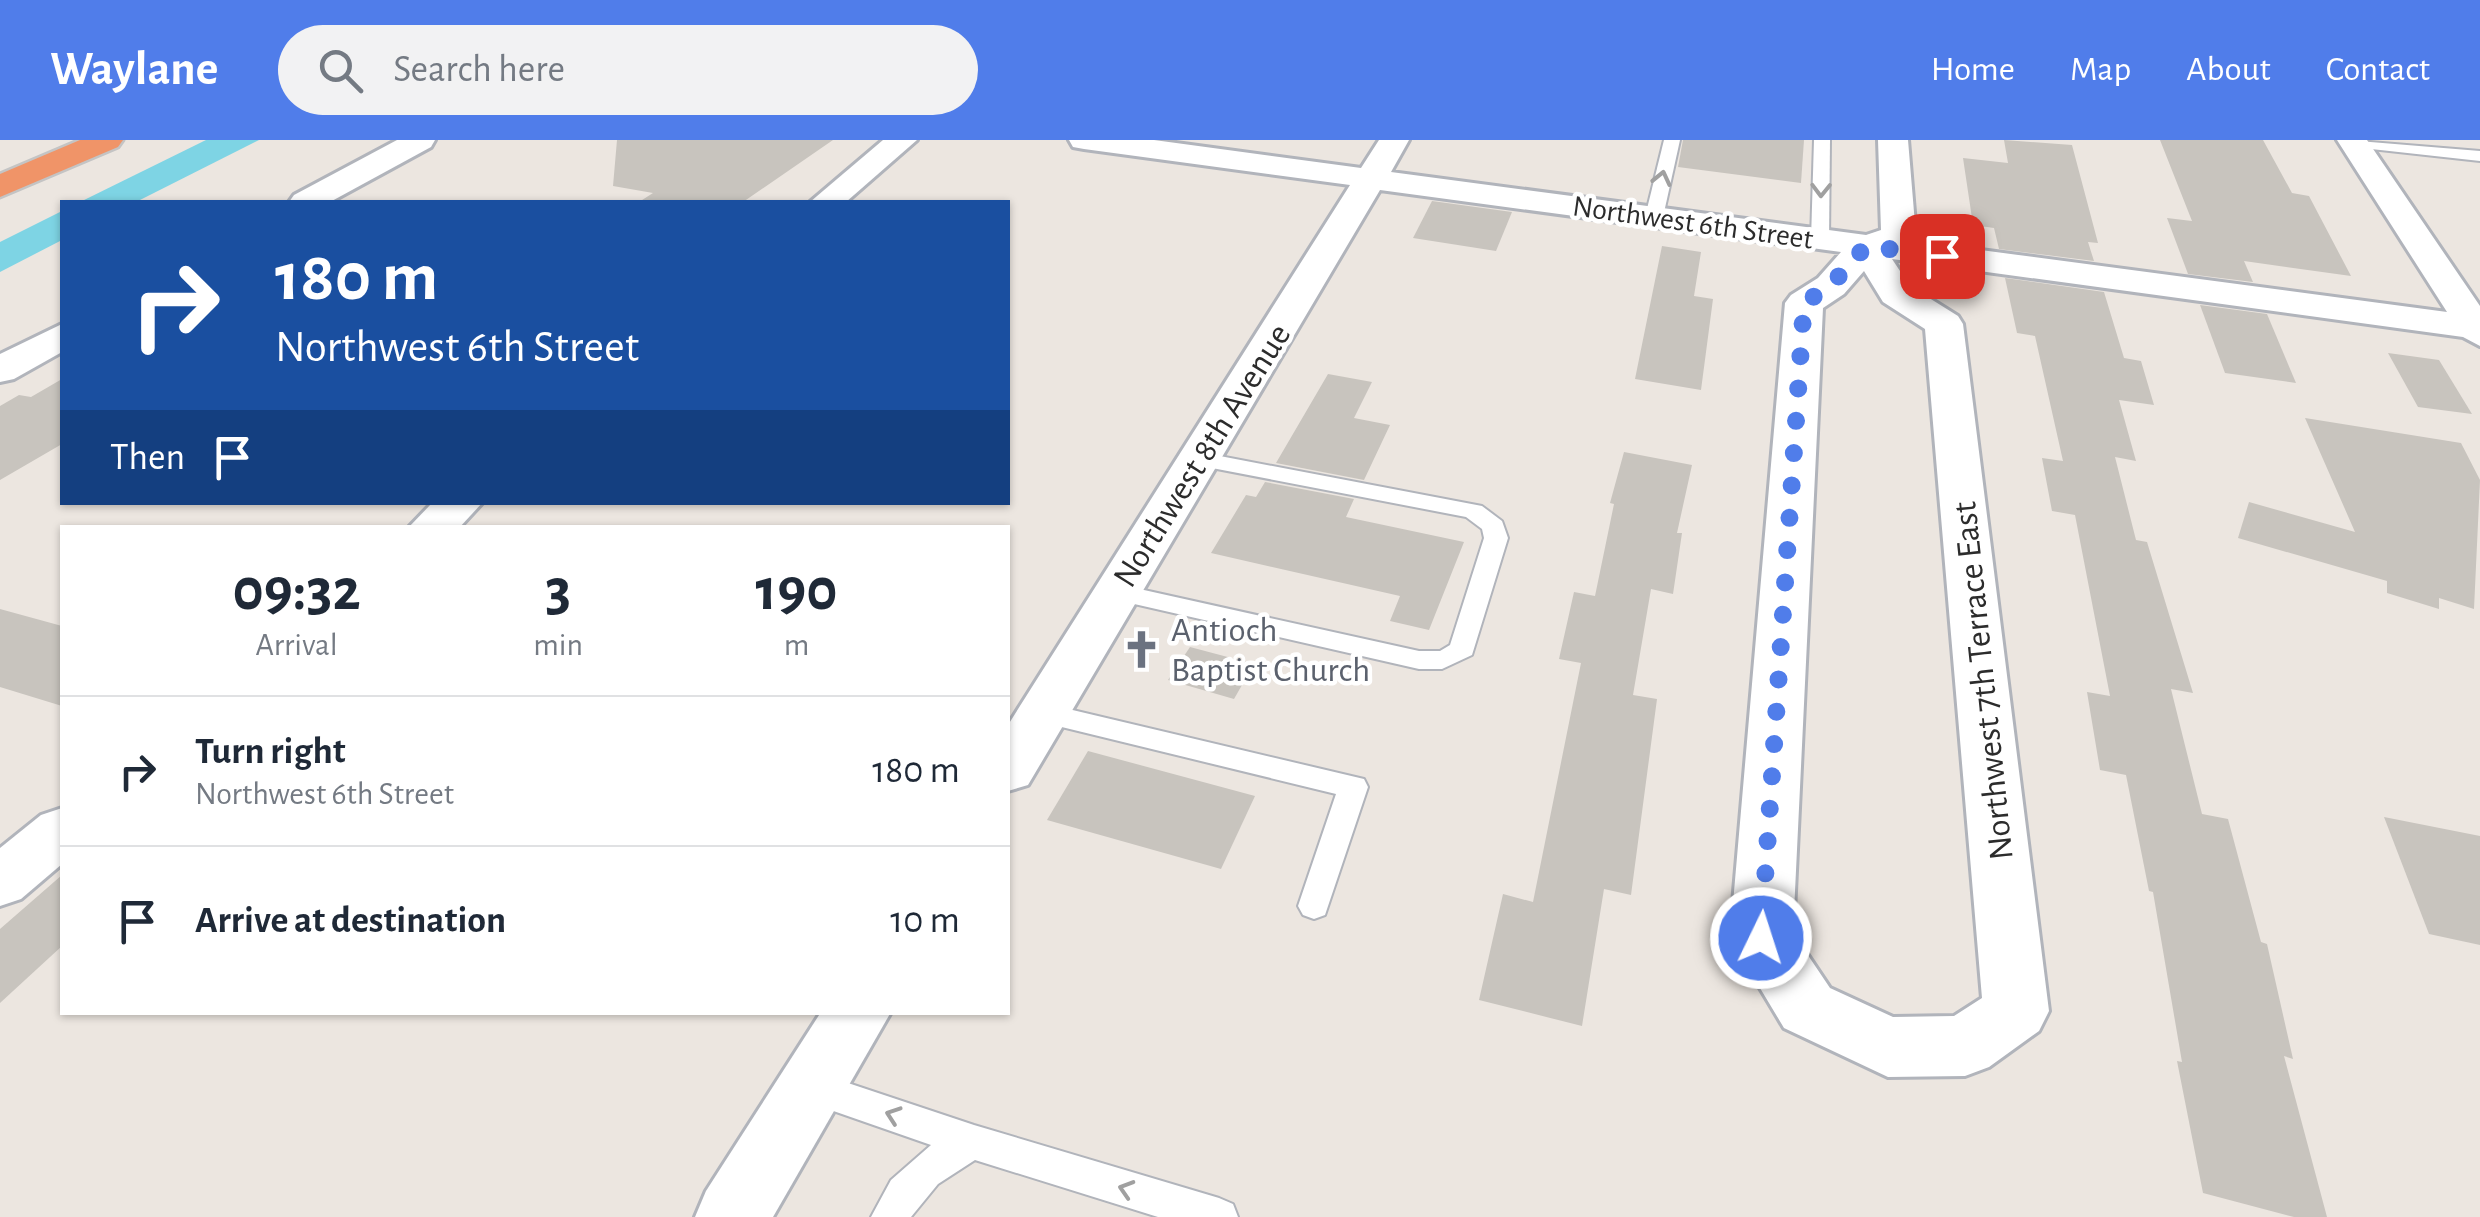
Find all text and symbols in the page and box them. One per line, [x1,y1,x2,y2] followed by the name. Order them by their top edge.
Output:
[278,25,978,115] search box
[313,43,368,98] icon: search
[50,46,218,94] text: Waylane
[393,51,565,89] text: Search here
[1931,52,2015,87] text: Home
[2070,52,2131,87] text: Map
[2186,52,2271,87] text: About
[2326,52,2430,87] text: Contact
[1650,170,1671,187] one-way arrow
[1810,182,1832,198] one-way arrow
[1571,191,1816,255] street label: Northwest 6th Street
[1900,214,1985,299] pin
[1915,229,1970,284] icon: arrive
[110,240,240,370] icon: right
[275,243,438,313] text: 180 m
[1107,318,1297,594] street label: Northwest 8th Avenue
[275,325,639,370] text: Northwest 6th Street
[205,430,260,485] icon: arrive
[110,439,185,477] text: Then
[1947,500,2020,862] street label: Northwest 7th Terrace East
[233,561,361,621] text: 09:32
[545,561,571,621] text: 3
[756,561,837,621] text: 190
[1171,613,1370,688] place label: Antioch Baptist Church
[1120,628,1162,670] church icon: Antioch Baptist Church
[255,629,338,661] text: Arrival
[533,629,583,661] text: min
[784,629,809,661] text: m
[195,733,345,771] text: Turn right
[110,744,165,799] icon: right
[872,752,960,790] text: 180 m
[195,778,454,810] text: Northwest 6th Street
[1709,886,1813,990] position arrow
[110,894,165,949] icon: arrive
[195,902,506,940] text: Arrive at destination
[890,902,960,940] text: 10 m
[885,1106,902,1126] one-way arrow
[1118,1180,1135,1200] one-way arrow

